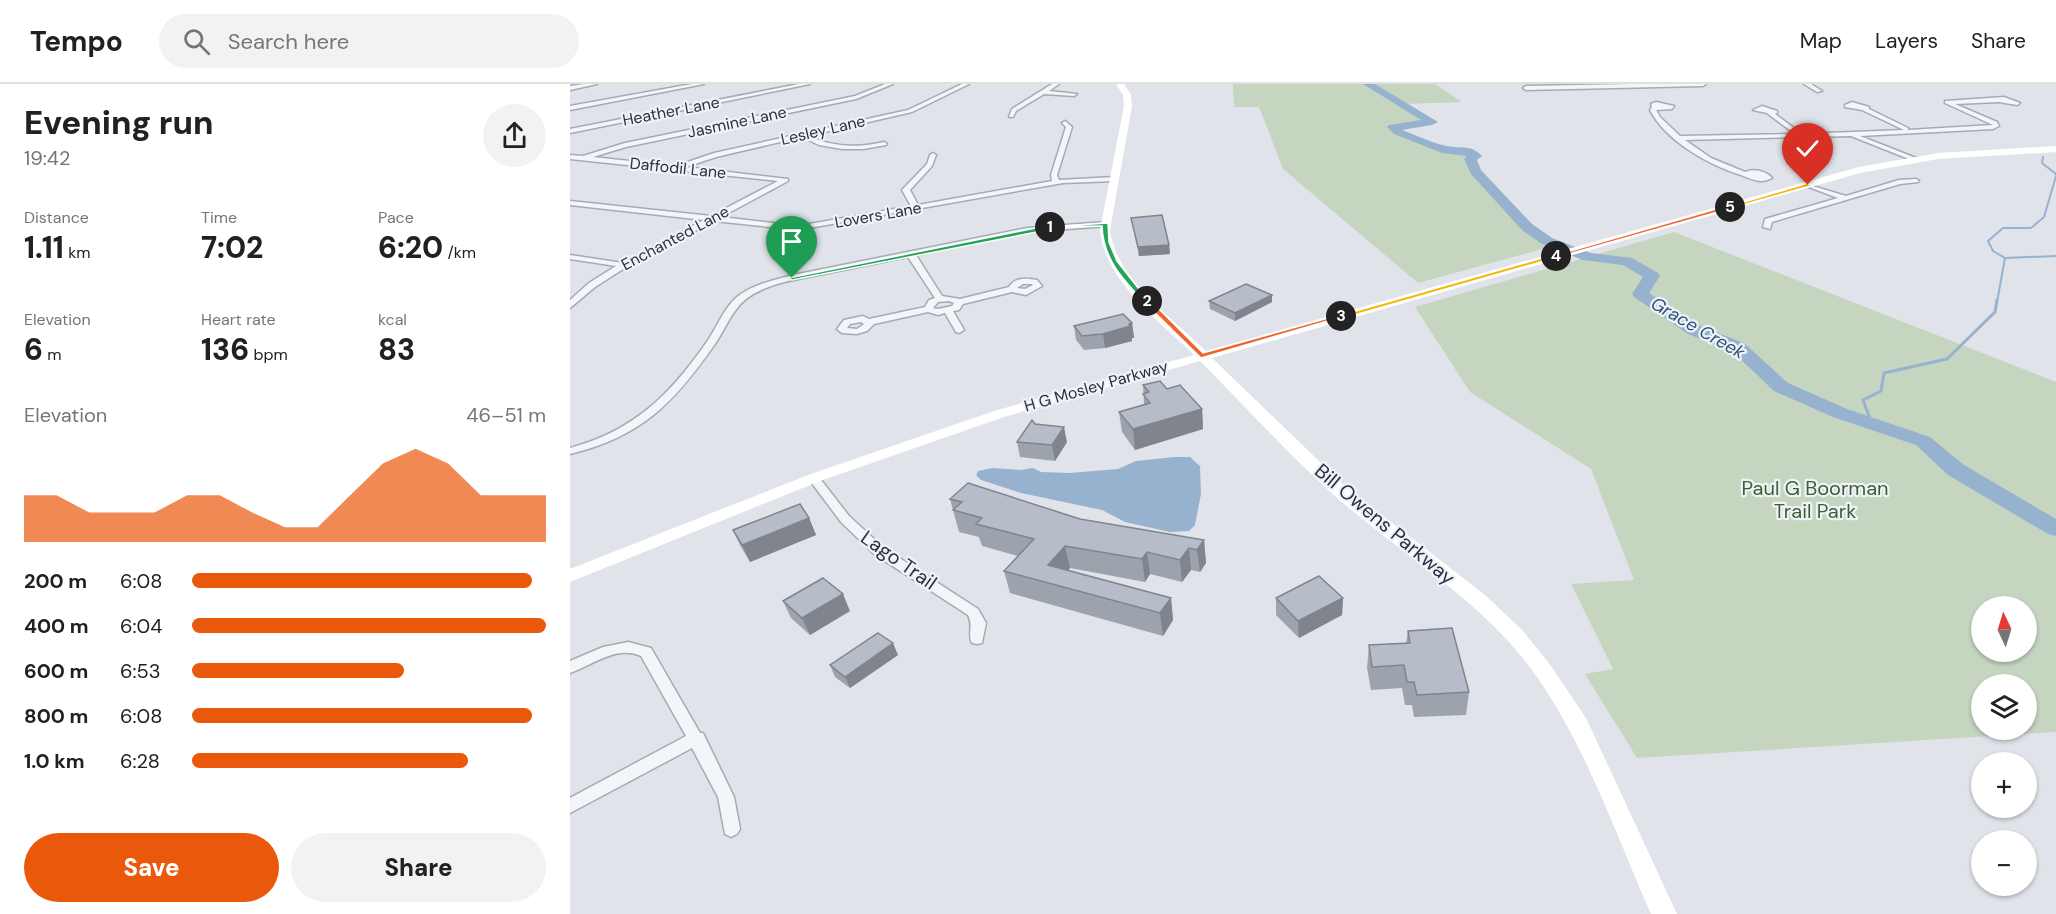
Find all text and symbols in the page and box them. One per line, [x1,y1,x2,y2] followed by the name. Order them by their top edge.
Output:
[159,14,579,68] search box
[30,23,123,60] text: Tempo
[180,25,213,58] icon: search
[228,27,349,56] text: Search here
[1800,27,1842,55] text: Map
[1875,27,1938,55] text: Layers
[1971,27,2026,55] text: Share
[621,91,721,131] street label: Heather Lane
[24,101,213,144] text: Evening run
[686,101,788,143] street label: Jasmine Lane
[483,104,546,167] button: share
[779,110,867,150] street label: Lesley Lane
[1782,123,1833,185] pin
[1791,132,1824,165] icon: check
[24,145,71,171] text: 19:42
[629,152,727,184] street label: Daffodil Lane
[1715,192,1745,222] pin: 5
[1725,196,1735,217] text: 5
[833,197,923,233] street label: Lovers Lane
[617,201,733,275] street label: Enchanted Lane
[24,207,89,228] text: Distance
[201,207,237,228] text: Time
[378,207,414,228] text: Pace
[1035,212,1065,242] pin: 1
[766,216,817,278] pin
[1047,216,1053,237] text: 1
[775,225,808,258] icon: arrive
[24,228,64,267] text: 1.11
[201,228,263,267] text: 7:02
[378,228,443,267] text: 6:20
[1541,241,1571,271] pin: 4
[64,242,91,263] text: km
[443,242,476,263] text: /km
[1551,245,1561,266] text: 4
[1132,286,1162,316] pin: 2
[1142,290,1152,311] text: 2
[1646,291,1750,365] water label: Grace Creek
[1326,301,1356,331] pin: 3
[1336,305,1346,326] text: 3
[24,309,91,330] text: Elevation
[201,309,276,330] text: Heart rate
[378,309,407,330] text: kcal
[24,330,43,369] text: 6
[201,330,249,369] text: 136
[378,330,415,369] text: 83
[43,344,62,365] text: m
[249,344,288,365] text: bpm
[1022,355,1171,417] street label: H G Mosley Parkway
[24,402,107,428] text: Elevation
[466,402,546,428] text: 46–51 m
[1309,458,1461,590] street label: Bill Owens Parkway
[1741,475,1889,524] park label: Paul G Boorman Trail Park
[856,524,942,596] street label: Lago Trail
[24,568,87,594] text: 200 m
[120,568,162,594] text: 6:08
[1971,596,2037,662] north arrow
[1971,596,2037,896] map controls
[24,613,89,639] text: 400 m
[120,613,162,639] text: 6:04
[24,658,88,684] text: 600 m
[120,658,161,684] text: 6:53
[1971,674,2037,740] button: layers
[24,703,88,729] text: 800 m
[120,703,162,729] text: 6:08
[24,748,85,774] text: 1.0 km
[120,748,160,774] text: 6:28
[1971,752,2037,818] button: +
[1971,830,2037,896] button: −
[24,833,279,902] button: Save
[291,833,546,902] button: Share

